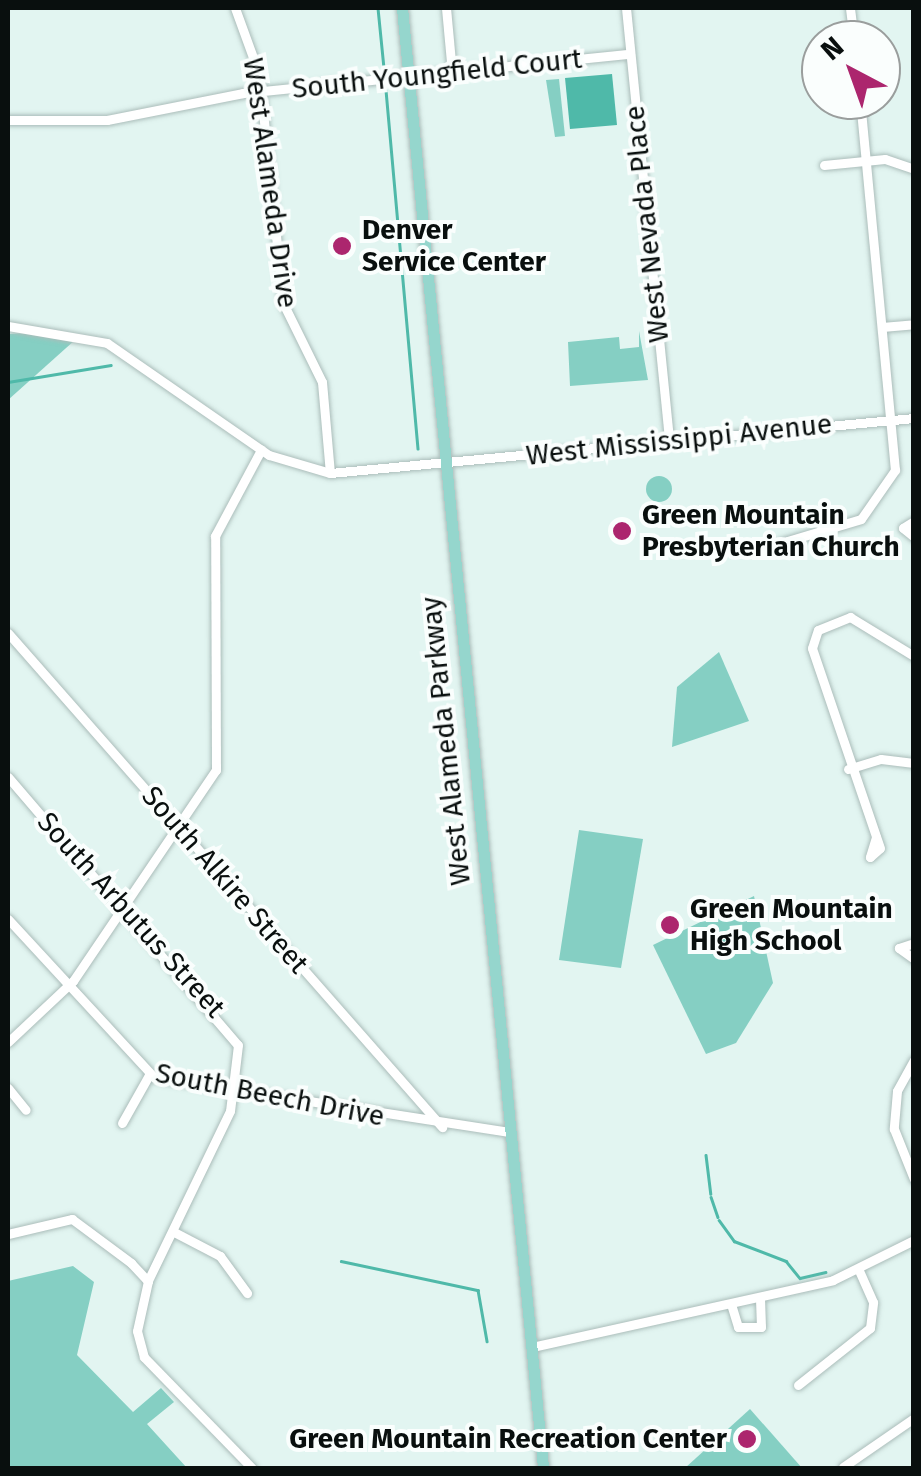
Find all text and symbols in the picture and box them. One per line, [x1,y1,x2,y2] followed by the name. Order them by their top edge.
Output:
[801,20,901,120] north arrow
[814,30,850,67] text: N
[290,42,584,106] street label: South Youngfield Court
[236,56,304,310] street label: West Alameda Drive
[618,104,676,344] street label: West Nevada Place
[362,213,546,279] place label: Denver Service Center
[331,235,353,257] marker: Denver Service Center
[524,407,834,473] street label: West Mississippi Avenue
[642,498,900,564] place label: Green Mountain Presbyterian Church
[611,520,633,542] marker: Green Mountain Presbyterian Church
[414,595,478,887] street label: West Alameda Parkway
[135,780,315,980] street label: South Alkire Street
[30,805,232,1025] street label: South Arbutus Street
[690,892,893,958] place label: Green Mountain High School
[659,914,681,936] marker: Green Mountain High School
[153,1056,387,1134] street label: South Beech Drive
[289,1422,727,1456] place label: Green Mountain Recreation Center
[736,1428,758,1450] marker: Green Mountain Recreation Center

